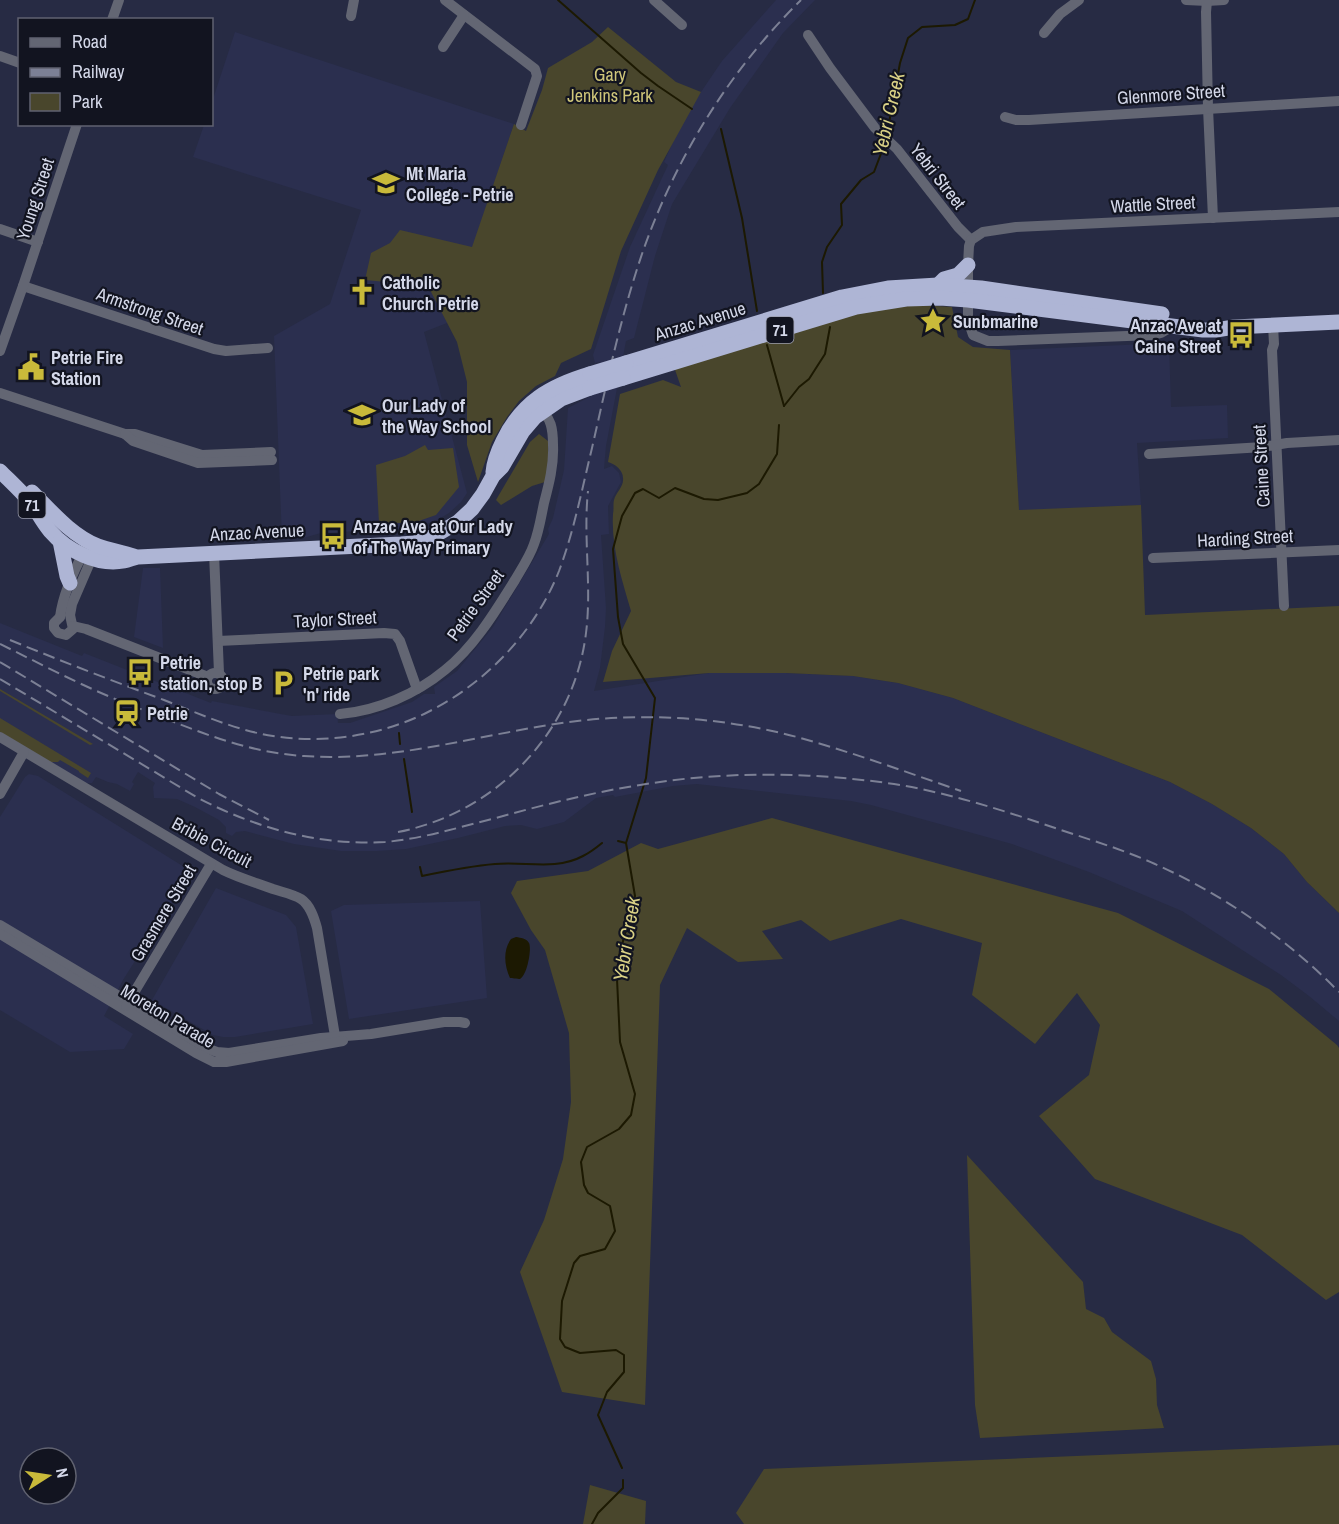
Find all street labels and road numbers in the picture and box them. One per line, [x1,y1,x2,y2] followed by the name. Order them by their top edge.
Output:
[1116,78,1226,110] street label: Glenmore Street
[904,138,972,214] street label: Yebri Street
[10,155,60,243] street label: Young Street
[1110,189,1196,219] street label: Wattle Street
[92,281,207,341] street label: Armstrong Street
[650,295,749,347] street label: Anzac Avenue
[766,317,794,343] road number: 71
[1246,424,1276,508] street label: Caine Street
[18,492,46,518] road number: 71
[208,517,305,547] street label: Anzac Avenue
[1196,523,1294,553] street label: Harding Street
[441,564,509,646] street label: Petrie Street
[293,604,377,634] street label: Taylor Street
[168,811,256,873] street label: Bribie Circuit
[124,860,202,966] street label: Grasmere Street
[116,978,220,1054] street label: Moreton Parade

